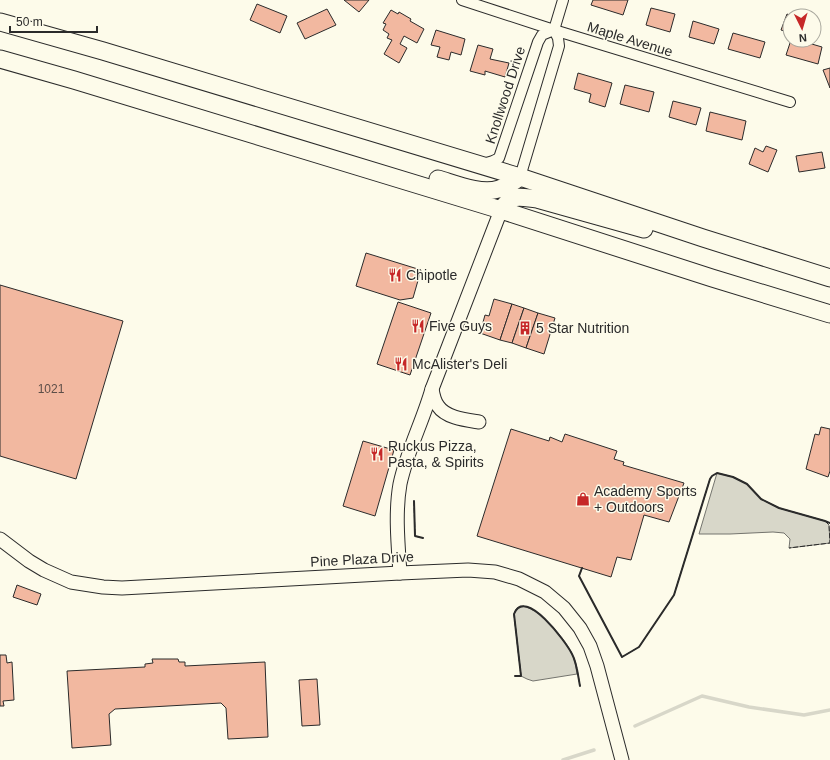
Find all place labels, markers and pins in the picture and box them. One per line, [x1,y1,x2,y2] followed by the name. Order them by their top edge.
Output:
[387,267,403,283] restaurant icon: Chipotle
[406,267,458,283] place label: Chipotle
[410,318,426,334] restaurant icon: Five Guys
[429,318,492,334] place label: Five Guys
[517,320,533,336] building icon: 5 Star Nutrition
[536,320,629,336] place label: 5 Star Nutrition
[393,356,409,372] restaurant icon: McAlister's Deli
[412,356,507,372] place label: McAlister's Deli
[388,438,484,470] place label: Ruckus Pizza, Pasta, & Spirits
[369,446,385,462] restaurant icon: Ruckus Pizza, Pasta, & Spirits
[594,483,697,515] place label: Academy Sports + Outdoors
[575,491,591,507] shop icon: Academy Sports + Outdoors

